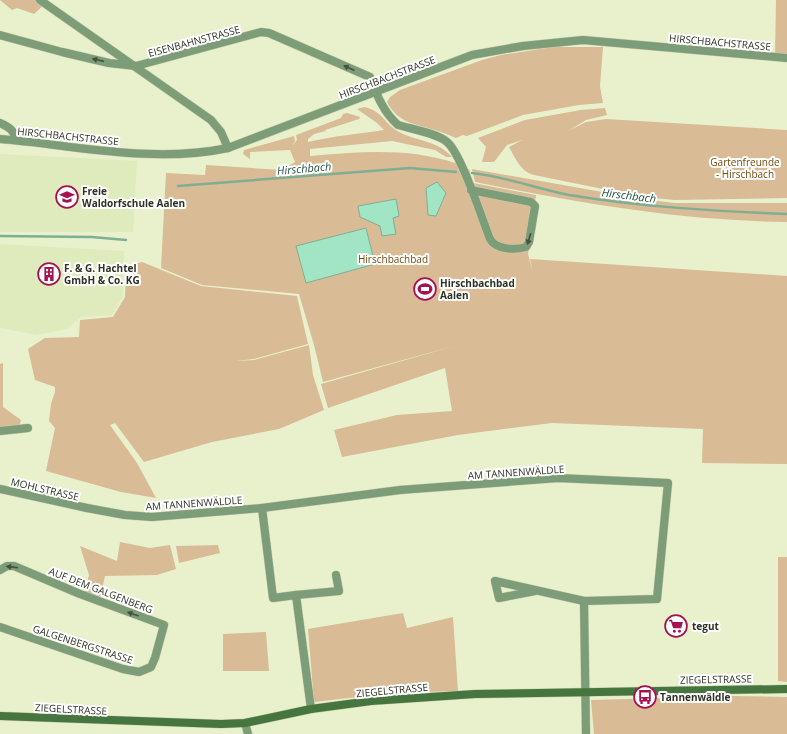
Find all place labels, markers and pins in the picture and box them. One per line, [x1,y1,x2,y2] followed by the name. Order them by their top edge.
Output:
[54,184,80,210] school or university icon: Freie Waldorfschule Aalen
[82,184,185,210] place label: Freie Waldorfschule Aalen
[36,261,62,287] building icon: F. & G. Hachtel GmbH & Co. KG
[64,261,140,287] place label: F. & G. Hachtel GmbH & Co. KG
[412,276,438,302] sports icon: Hirschbachbad Aalen
[440,276,515,302] place label: Hirschbachbad Aalen
[663,613,689,639] supermarket icon: tegut
[692,619,719,633] place label: tegut
[632,684,658,710] bus stop icon: Tannenwäldle
[660,690,730,704] place label: Tannenwäldle

